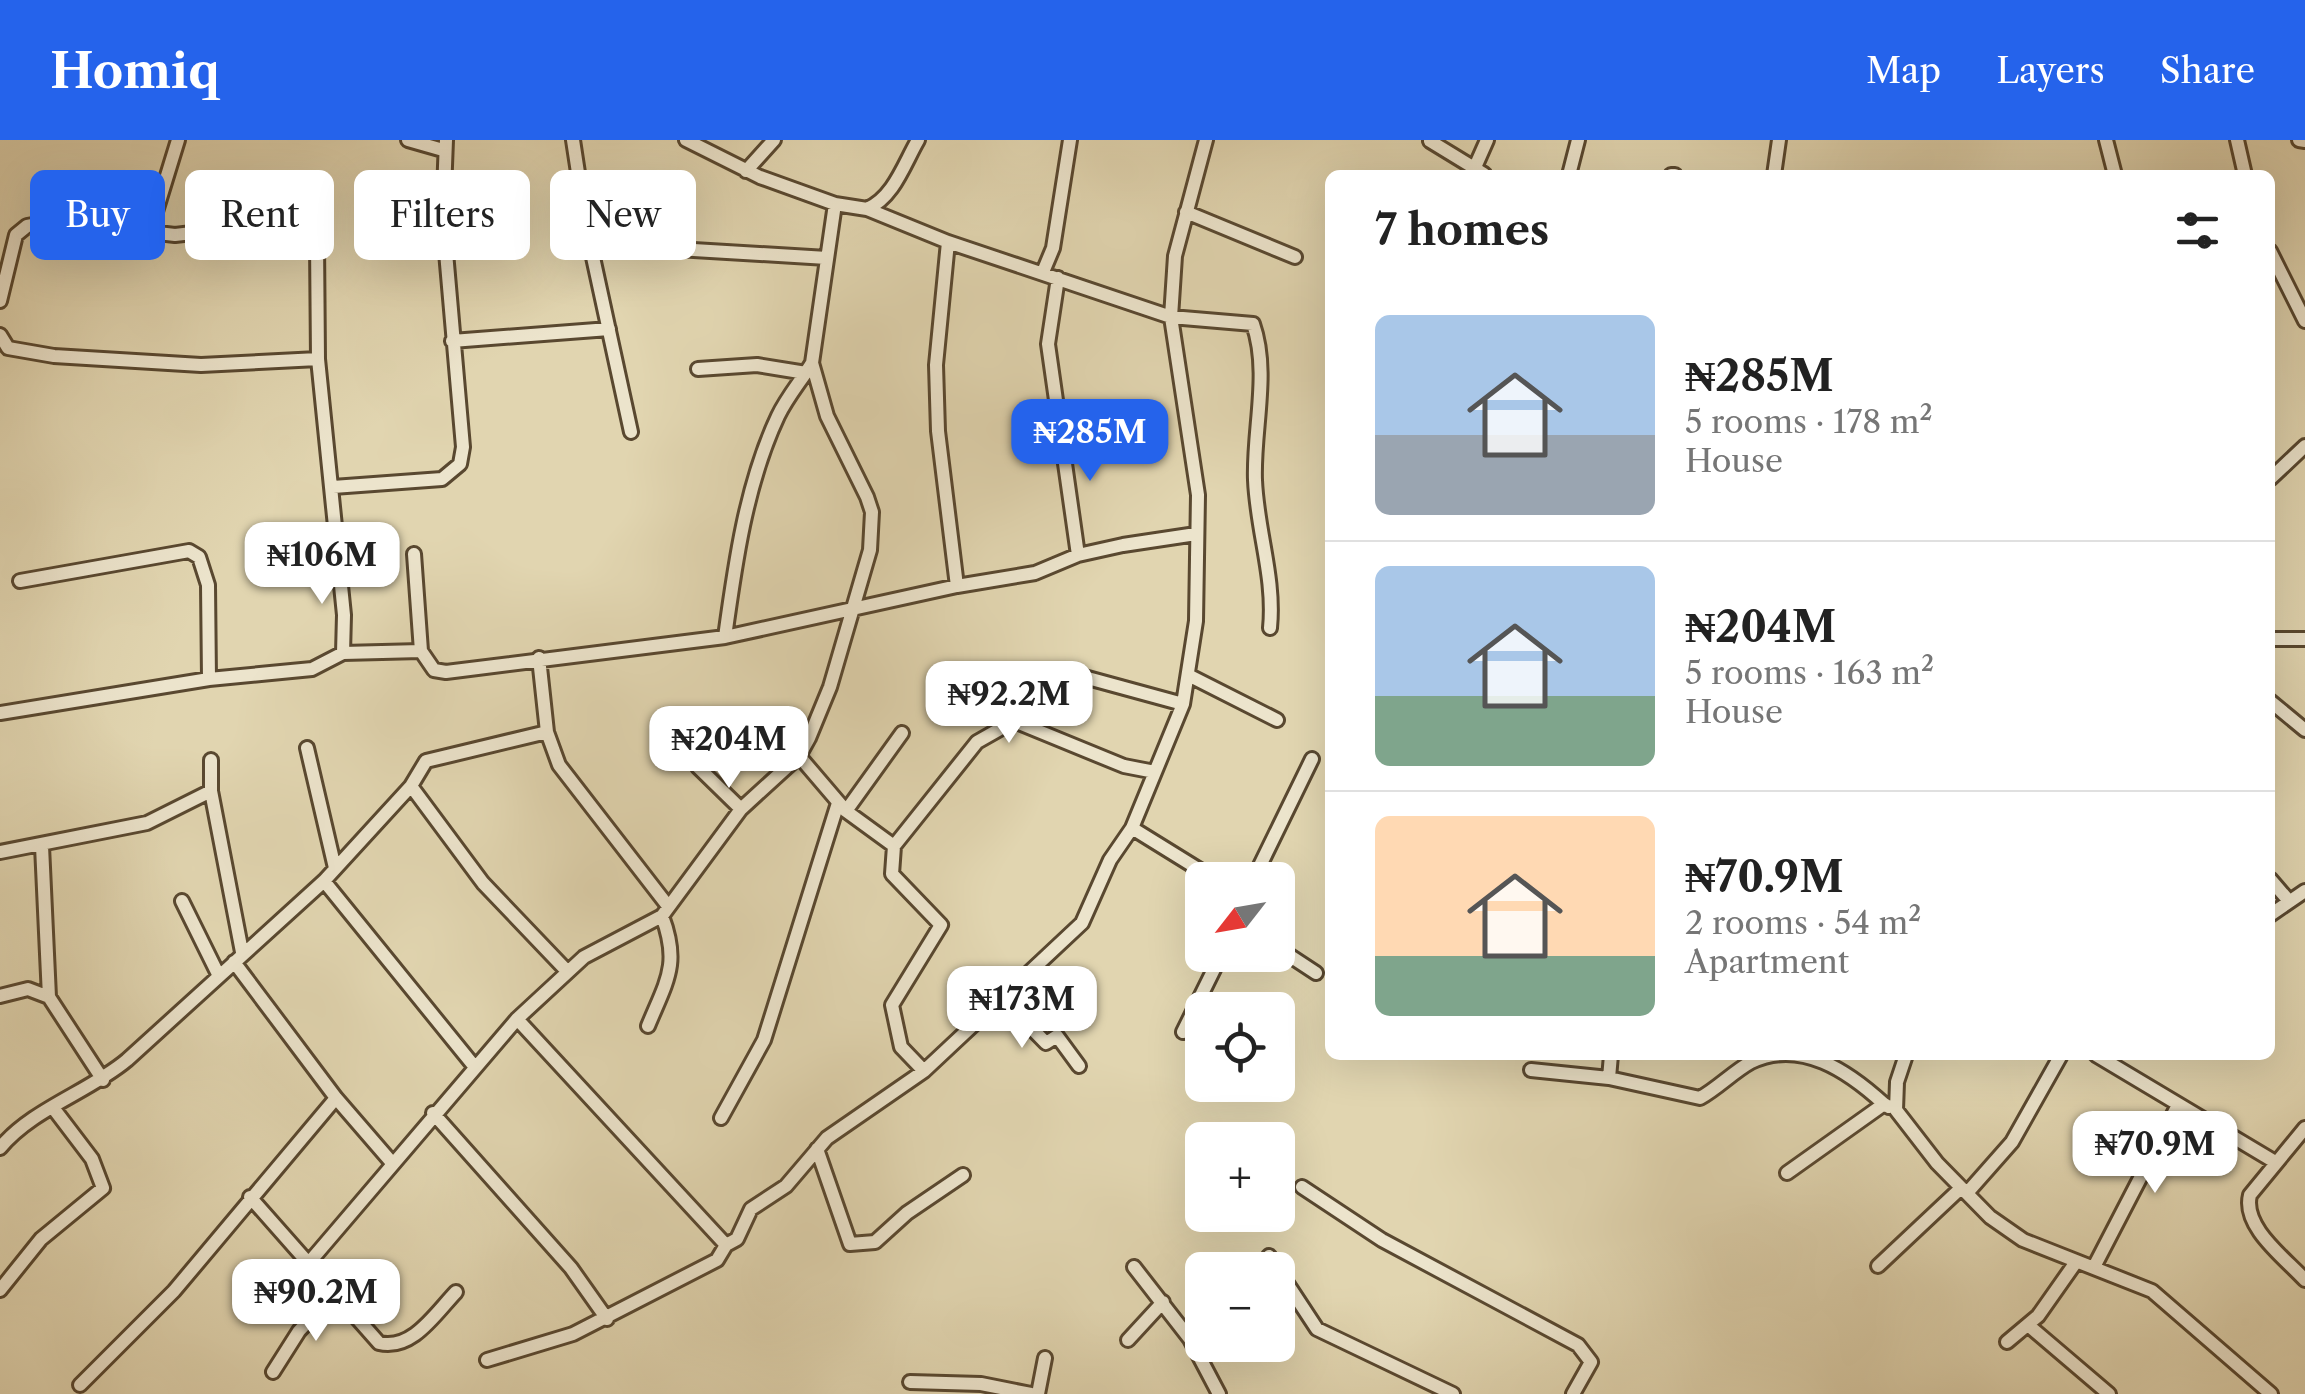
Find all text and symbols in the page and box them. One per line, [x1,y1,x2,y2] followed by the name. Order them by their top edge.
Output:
[50,41,220,100] text: Homiq
[1866,49,1941,92] text: Map
[1996,49,2105,92] text: Layers
[2160,49,2255,92] text: Share
[30,170,165,260] chip: Buy
[185,170,334,260] chip: Rent
[354,170,530,260] chip: Filters
[550,170,696,260] chip: New
[2170,203,2225,258] icon: filters
[1375,204,1549,256] text: 7 homes
[1685,350,1834,402] text: ₦285M
[1455,355,1575,475] icon: home
[1020,399,1160,484] pin: ₦285M
[1685,402,1933,441] text: 5 rooms · 178 m²
[1033,412,1147,451] text: ₦285M
[1685,441,1783,480] text: House
[252,522,392,607] pin: ₦106M
[267,535,377,574] text: ₦106M
[1685,601,1836,653] text: ₦204M
[1455,606,1575,726] icon: home
[1685,653,1934,692] text: 5 rooms · 163 m²
[928,661,1090,746] pin: ₦92.2M
[948,674,1070,713] text: ₦92.2M
[1685,692,1783,731] text: House
[659,706,799,791] pin: ₦204M
[671,719,787,758] text: ₦204M
[1685,851,1844,903] text: ₦70.9M
[1455,856,1575,976] icon: home
[1185,862,1295,972] north arrow
[1185,862,1295,1362] map controls
[1685,903,1921,942] text: 2 rooms · 54 m²
[1685,942,1849,981] text: Apartment
[952,966,1092,1051] pin: ₦173M
[969,979,1075,1018] text: ₦173M
[1185,992,1295,1102] button: locate
[2074,1111,2236,1196] pin: ₦70.9M
[1185,1122,1295,1232] button: +
[2095,1124,2215,1163] text: ₦70.9M
[1185,1252,1295,1362] button: −
[235,1259,397,1344] pin: ₦90.2M
[254,1272,378,1311] text: ₦90.2M

